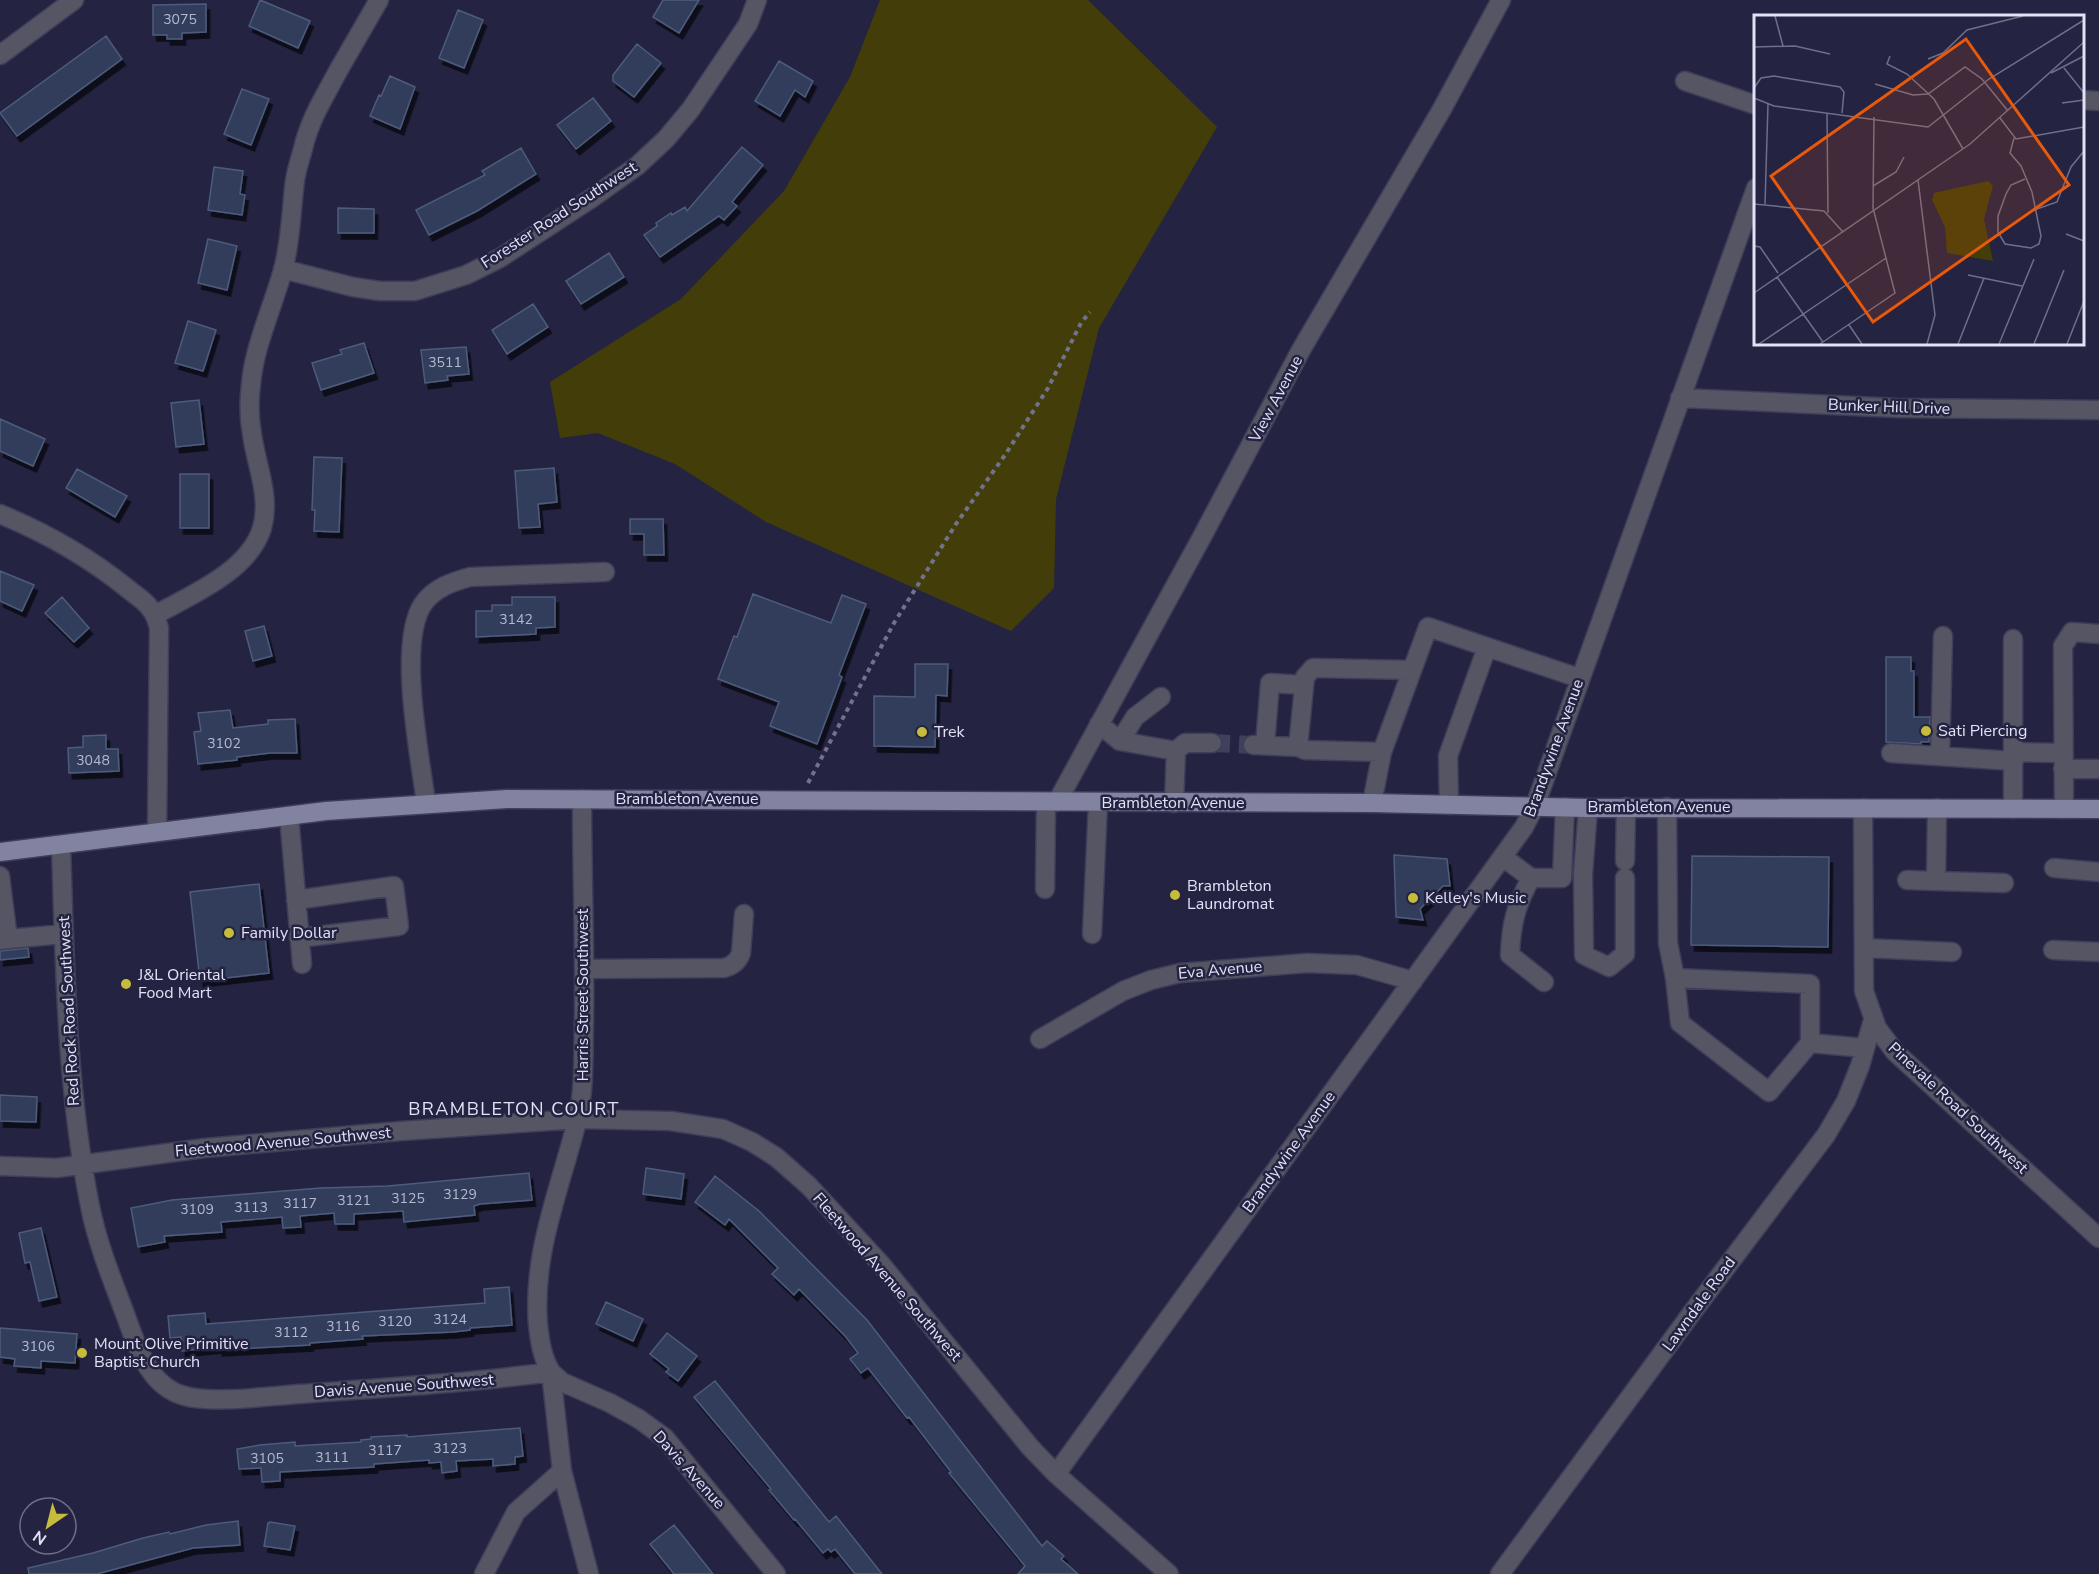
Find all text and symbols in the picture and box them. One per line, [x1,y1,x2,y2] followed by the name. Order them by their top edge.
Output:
[163,10,197,29] house number: 3075
[1754,15,2084,345] inset map
[477,156,642,274] street label: Forester Road Southwest
[1243,352,1308,447] street label: View Avenue
[428,353,462,372] house number: 3511
[1827,394,1951,420] street label: Bunker Hill Drive
[499,610,533,629] house number: 3142
[1519,676,1589,820] street label: Brandywine Avenue
[1938,720,2027,742] place label: Sati Piercing
[934,721,966,743] place label: Trek
[1919,724,1933,738] marker: Sati Piercing
[915,725,929,739] marker: Trek
[207,734,241,753] house number: 3102
[76,751,110,770] house number: 3048
[615,788,759,810] street label: Brambleton Avenue
[1101,792,1245,814] street label: Brambleton Avenue
[1587,796,1731,818] street label: Brambleton Avenue
[1187,875,1274,915] place label: Brambleton Laundromat
[1425,887,1527,909] place label: Kelley's Music
[1168,888,1182,902] marker: Brambleton Laundromat
[1406,891,1420,905] marker: Kelley's Music
[572,908,594,1081] street label: Harris Street Southwest
[53,915,85,1107] street label: Red Rock Road Southwest
[241,922,337,944] place label: Family Dollar
[222,926,236,940] marker: Family Dollar
[1177,955,1263,985] street label: Eva Avenue
[137,964,225,1004] place label: J&L Oriental Food Mart
[119,977,133,991] marker: J&L Oriental Food Mart
[1883,1037,2033,1179] street label: Pinevale Road Southwest
[1237,1087,1341,1217] street label: Brandywine Avenue
[408,1097,620,1121] district label: BRAMBLETON COURT
[174,1122,392,1162] street label: Fleetwood Avenue Southwest
[443,1185,477,1204] house number: 3129
[808,1188,967,1366] street label: Fleetwood Avenue Southwest
[391,1189,425,1208] house number: 3125
[337,1191,371,1210] house number: 3121
[283,1194,317,1213] house number: 3117
[234,1198,268,1217] house number: 3113
[180,1200,214,1219] house number: 3109
[1657,1252,1741,1356] street label: Lawndale Road
[433,1310,467,1329] house number: 3124
[378,1312,412,1331] house number: 3120
[326,1317,360,1336] house number: 3116
[274,1323,308,1342] house number: 3112
[94,1333,249,1373] place label: Mount Olive Primitive Baptist Church
[21,1337,55,1356] house number: 3106
[75,1346,89,1360] marker: Mount Olive Primitive Baptist Church
[313,1369,495,1403] street label: Davis Avenue Southwest
[648,1426,730,1514] street label: Davis Avenue
[433,1439,467,1458] house number: 3123
[368,1441,402,1460] house number: 3117
[315,1448,349,1467] house number: 3111
[250,1449,284,1468] house number: 3105
[18,1496,78,1556] north arrow
[29,1525,51,1550] text: N

